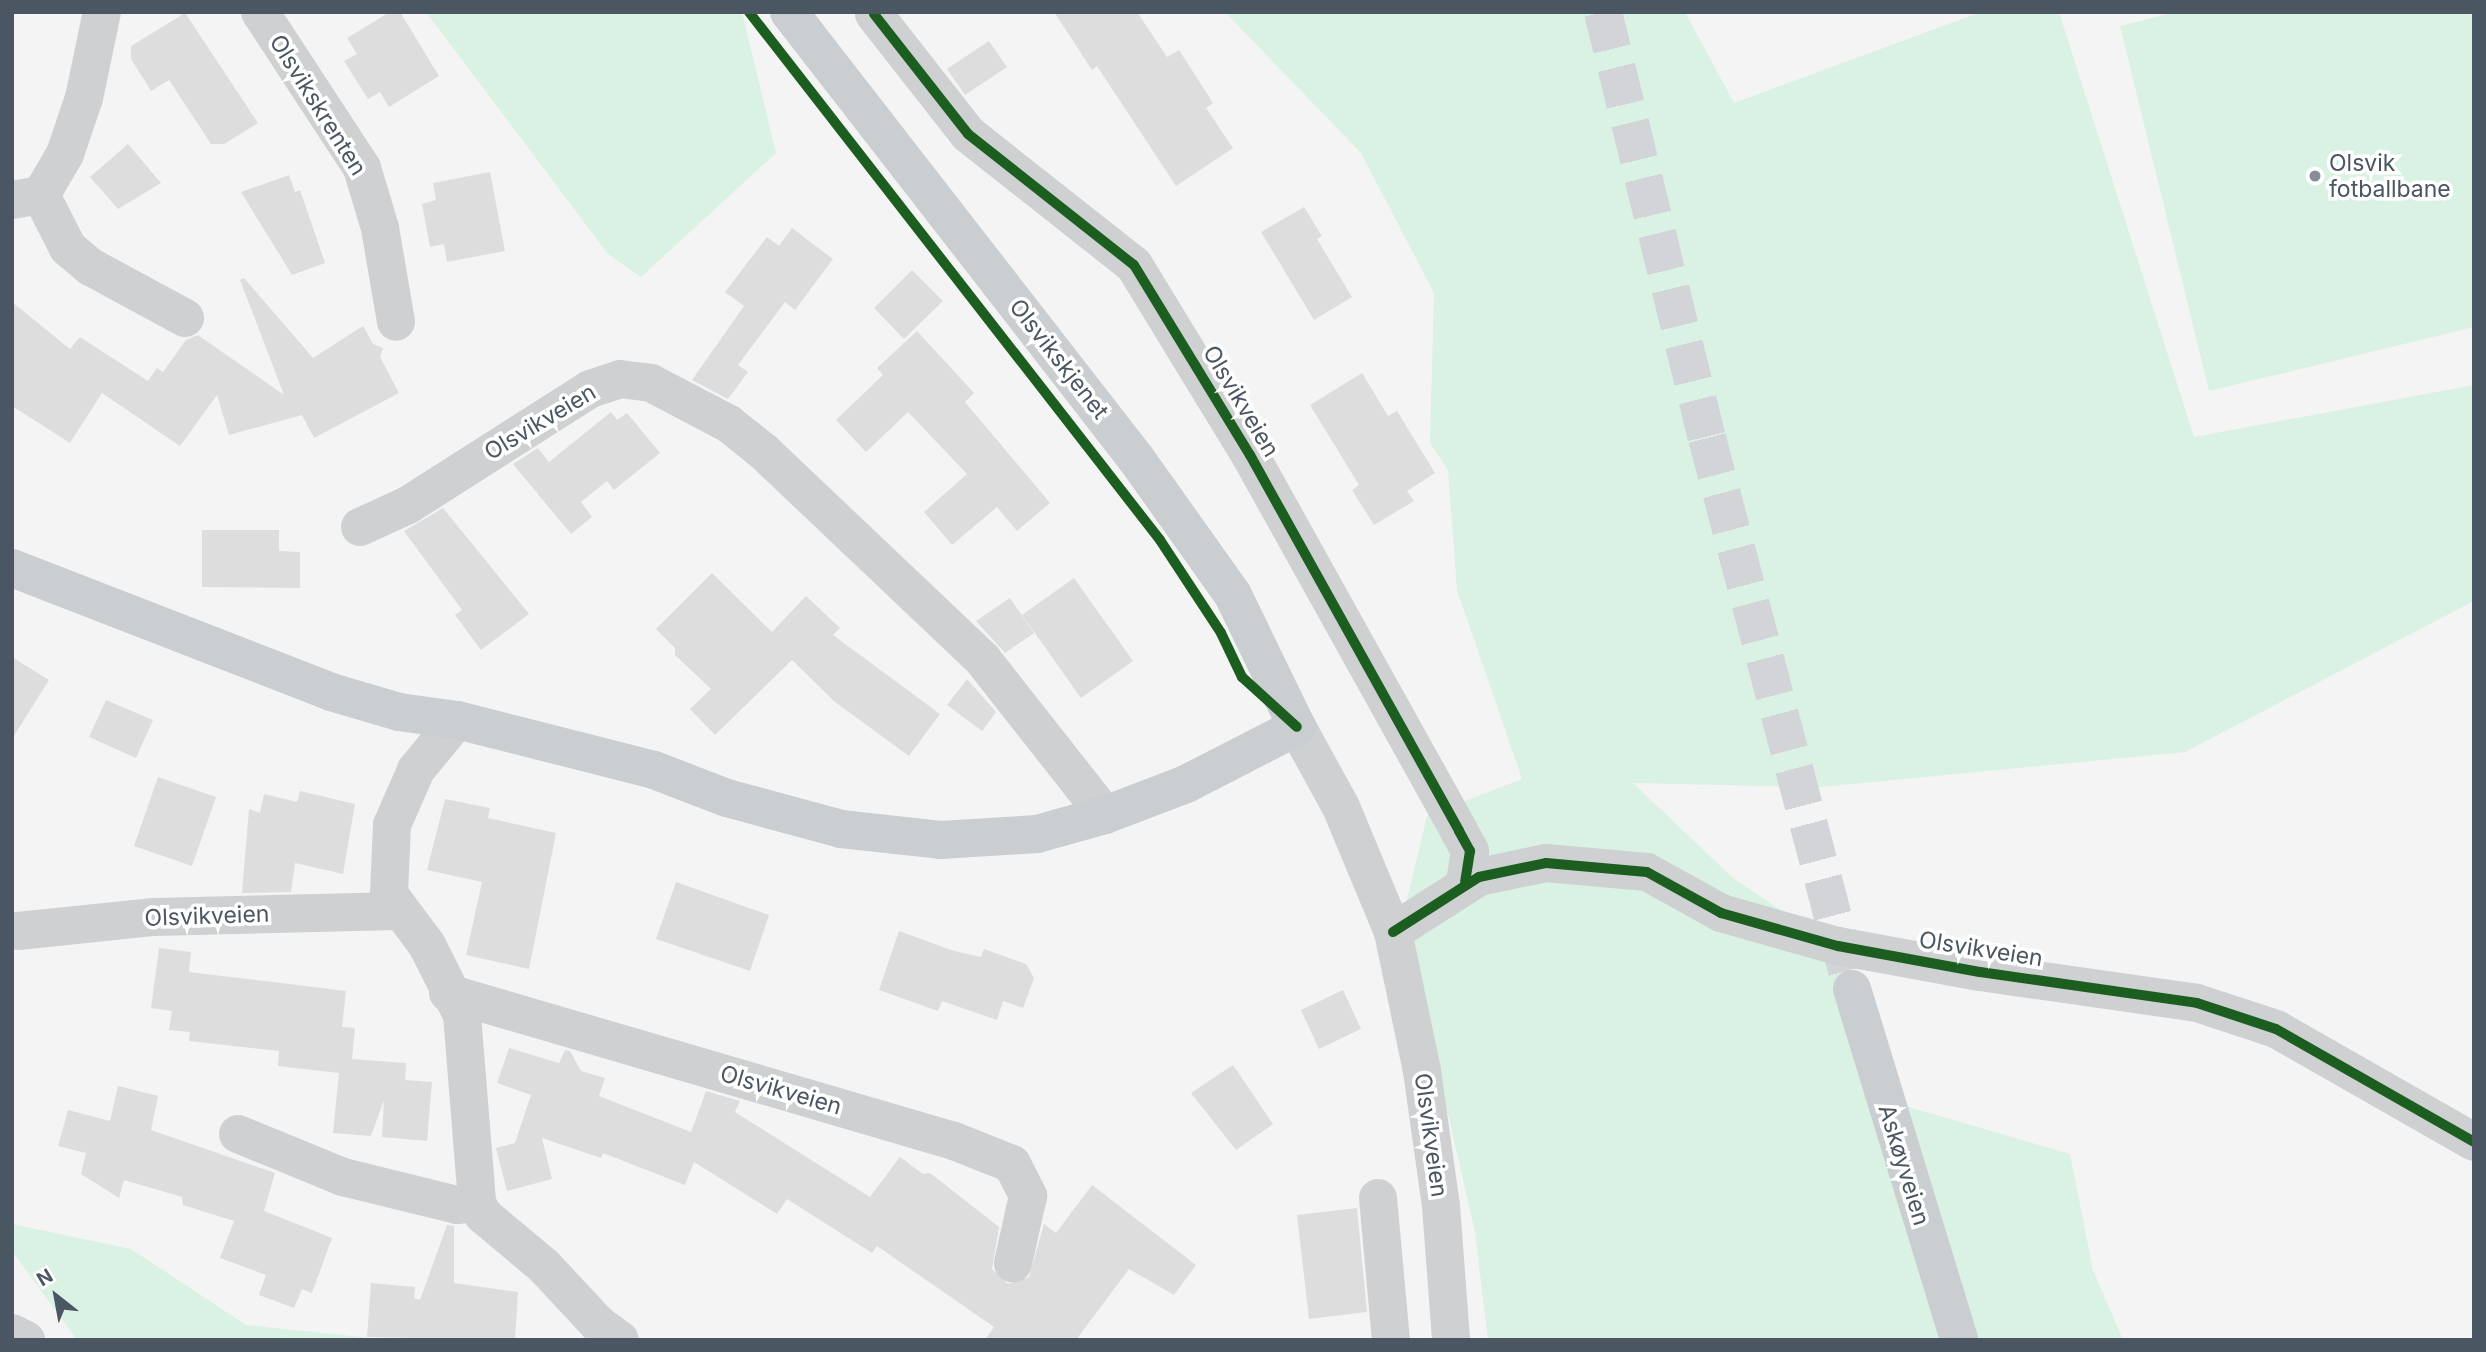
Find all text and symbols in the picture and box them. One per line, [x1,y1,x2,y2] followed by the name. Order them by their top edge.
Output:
[264,30,372,180] street label: Olsvikskrenten
[2329,149,2451,203] place label: Olsvik fotballbane
[2307,168,2323,184] marker: Olsvik fotballbane
[1004,293,1114,425] street label: Olsvikskjenet
[1197,340,1285,462] street label: Olsvikveien
[479,378,601,466] street label: Olsvikveien
[144,900,270,932] street label: Olsvikveien
[1917,926,2045,972] street label: Olsvikveien
[717,1060,845,1120] street label: Olsvikveien
[1409,1071,1453,1199] street label: Olsvikveien
[1873,1101,1935,1229] street label: Askøyveien
[21,1261,91,1331] north arrow
[33,1264,57,1291] text: N

